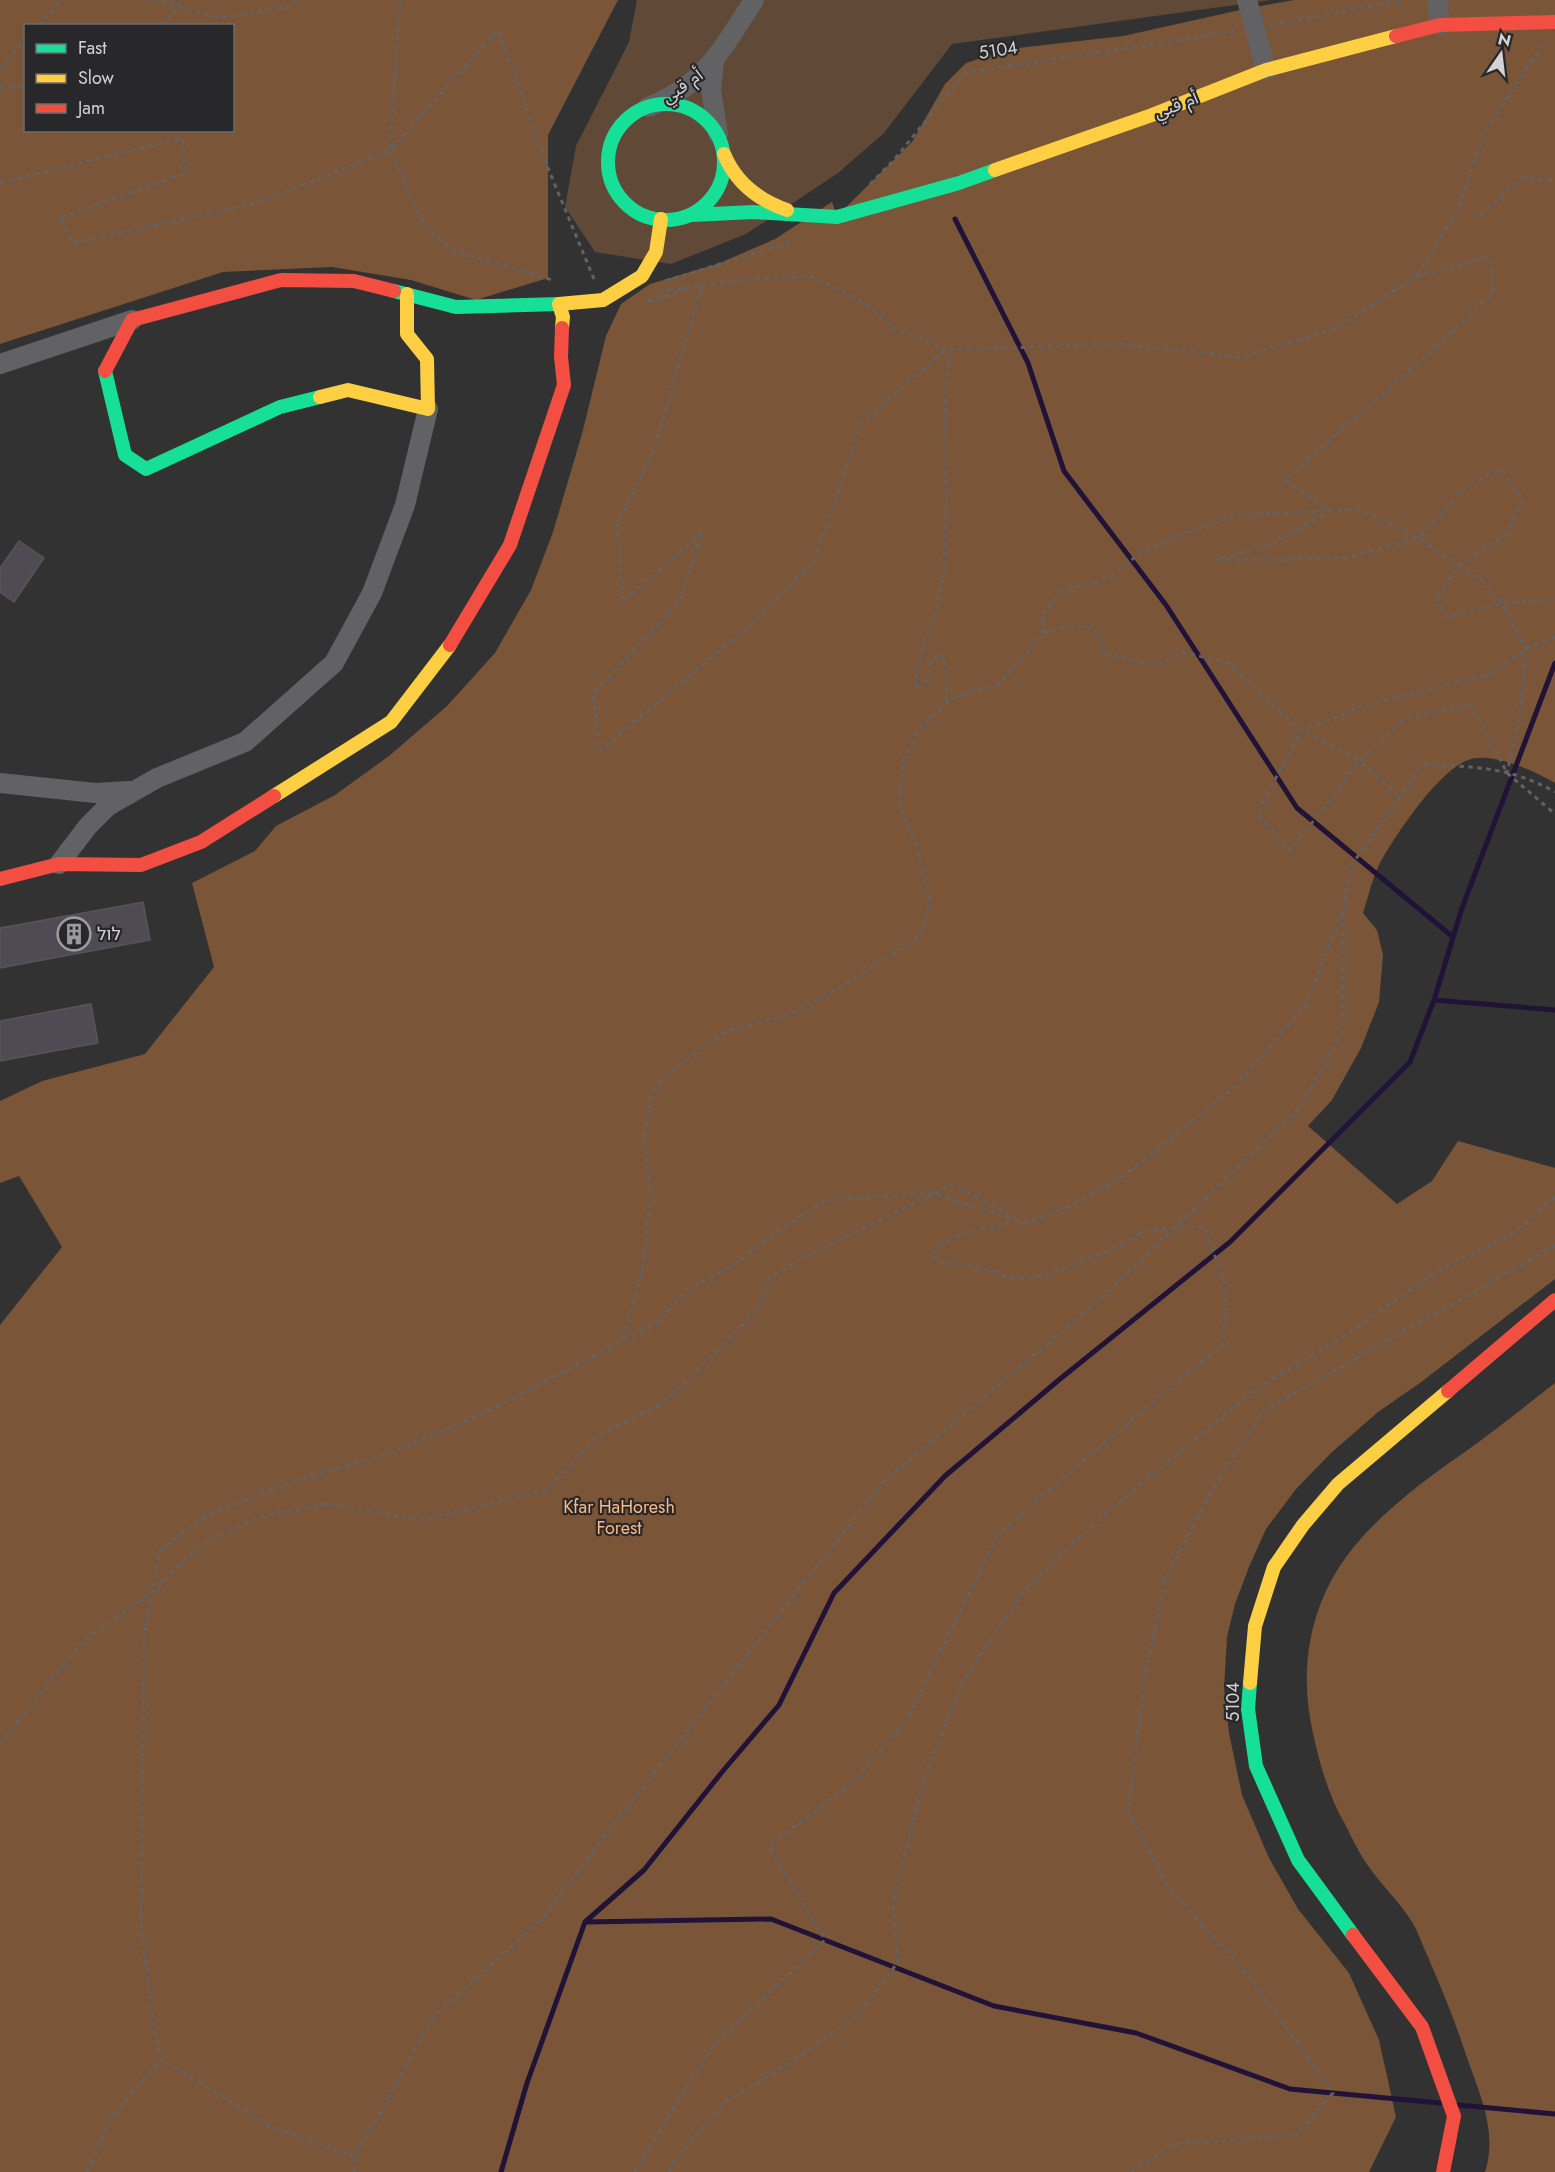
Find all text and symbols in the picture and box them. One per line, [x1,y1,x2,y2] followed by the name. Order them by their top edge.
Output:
[24,24,234,132] legend
[1471,24,1531,84] north arrow
[1496,27,1513,53] text: N
[976,34,1020,66] street label: 5104
[78,35,107,61] text: Fast
[656,62,709,111] street label: أم قبي
[78,65,115,91] text: Slow
[1150,85,1202,126] street label: أم قبي
[76,95,105,121] text: Jam
[56,916,92,952] building icon: לול
[97,921,121,947] place label: לול
[563,1494,675,1541] park label: Kfar HaHoresh Forest
[1220,1682,1246,1722] street label: 5104

